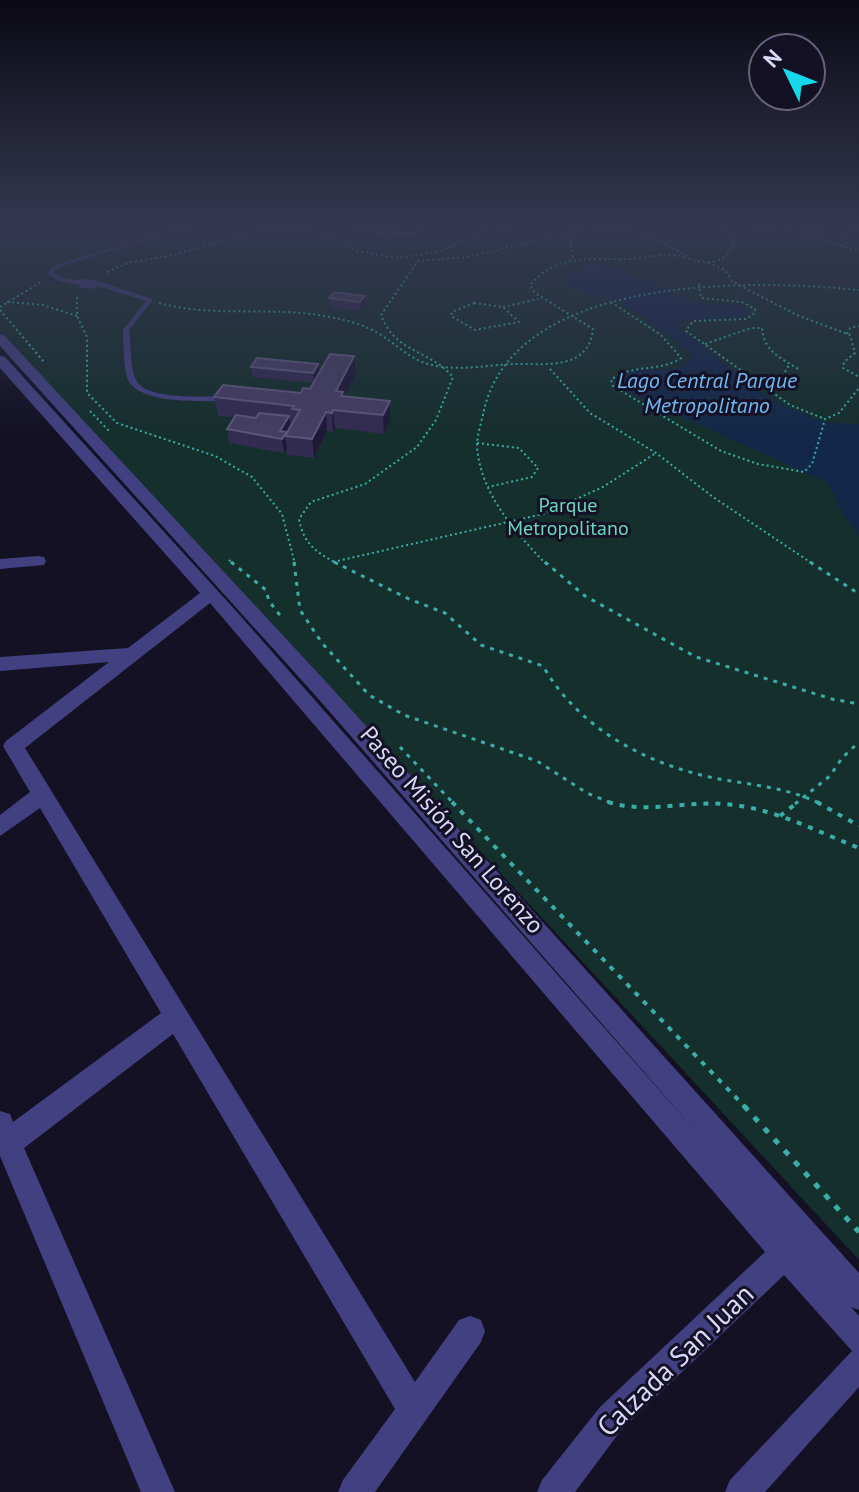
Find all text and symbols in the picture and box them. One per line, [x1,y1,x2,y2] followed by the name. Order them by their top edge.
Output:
[747,32,827,112] north arrow
[757,44,788,73] text: N
[617,366,798,419] water label: Lago Central Parque Metropolitano
[507,492,629,541] park label: Parque Metropolitano
[354,720,551,940] street label: Paseo Misión San Lorenzo
[588,1275,761,1444] street label: Calzada San Juan

